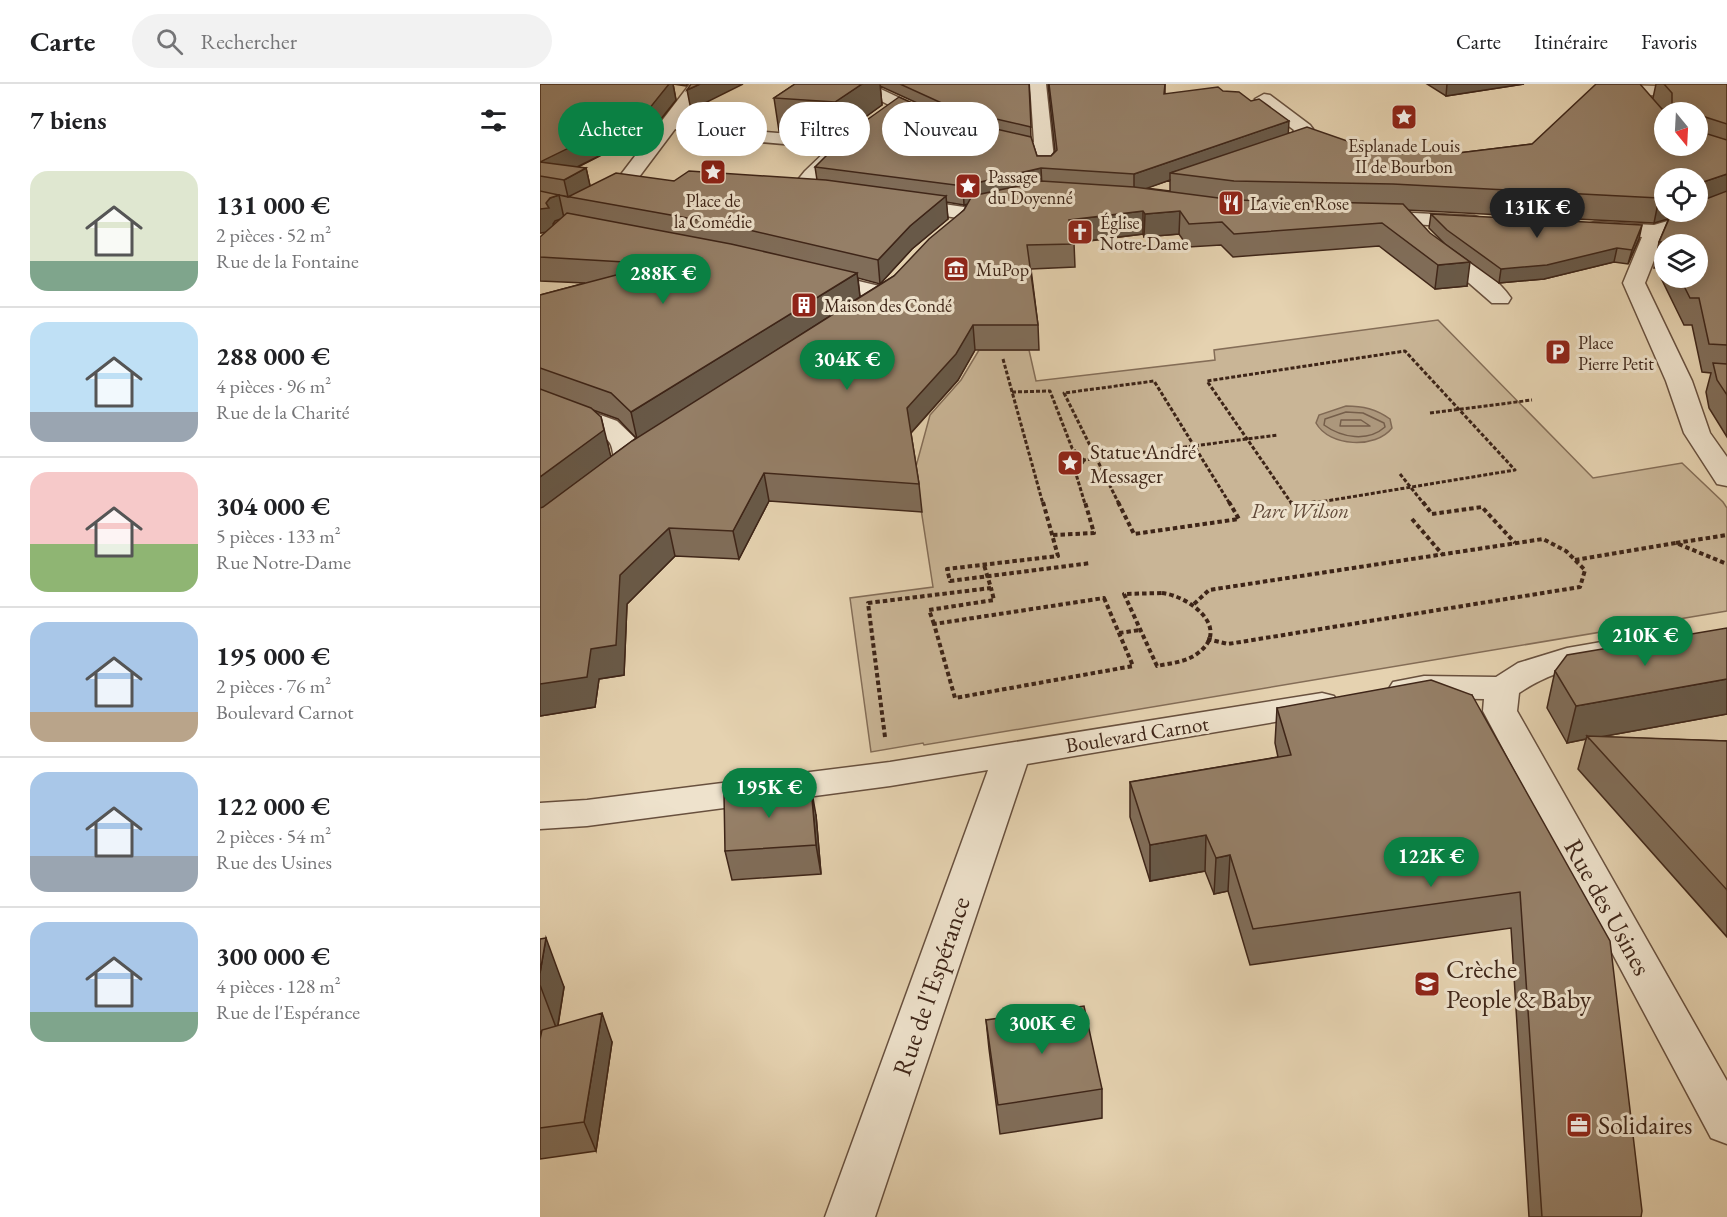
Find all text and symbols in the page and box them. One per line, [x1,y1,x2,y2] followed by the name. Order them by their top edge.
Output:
[132,14,552,68] search box
[30,23,96,59] text: Carte
[153,25,186,58] icon: search
[201,27,297,56] text: Rechercher
[1456,28,1501,55] text: Carte
[1534,28,1608,55] text: Itinéraire
[1641,28,1697,55] text: Favoris
[558,102,664,156] chip: Acheter
[676,102,767,156] chip: Louer
[779,102,870,156] chip: Filtres
[882,102,999,156] chip: Nouveau
[1389,102,1419,132] place icon: Esplanade Louis II de Bourbon
[1654,102,1708,156] north arrow
[1654,102,1708,288] map controls
[30,103,107,137] text: 7 biens
[477,104,510,137] icon: filters
[1348,134,1460,178] place label: Esplanade Louis II de Bourbon
[698,157,728,187] place icon: Place de la Comédie
[988,165,1073,209] place label: Passage du Doyenné
[1654,168,1708,222] button: locate
[953,171,983,201] place icon: Passage du Doyenné
[216,188,330,222] text: 131 000 €
[1216,188,1246,218] restaurant icon: La vie en Rose
[1488,188,1586,239] pin: 131K €
[674,189,752,233] place label: Place de la Comédie
[1250,192,1349,215] place label: La vie en Rose
[1504,194,1570,220] text: 131K €
[78,195,150,267] icon: home
[1100,211,1189,255] place label: Église Notre-Dame
[1065,217,1095,247] church icon: Église Notre-Dame
[216,222,331,248] text: 2 pièces · 52 m²
[1654,234,1708,288] button: layers
[216,248,359,274] text: Rue de la Fontaine
[614,254,712,305] pin: 288K €
[941,254,971,284] museum icon: MuPop
[976,258,1029,281] place label: MuPop
[630,260,696,286] text: 288K €
[789,290,819,320] building icon: Maison des Condé
[824,294,952,317] place label: Maison des Condé
[1578,331,1654,375] place label: Place Pierre Petit
[1543,337,1573,367] parking icon: Place Pierre Petit
[216,339,330,373] text: 288 000 €
[798,340,896,391] pin: 304K €
[78,346,150,418] icon: home
[814,346,880,372] text: 304K €
[216,373,331,399] text: 4 pièces · 96 m²
[216,399,349,425] text: Rue de la Charité
[1090,438,1196,489] place label: Statue André Messager
[1055,448,1085,478] place icon: Statue André Messager
[216,489,330,523] text: 304 000 €
[78,496,150,568] icon: home
[1251,497,1349,524] park label: Parc Wilson
[216,523,341,549] text: 5 pièces · 133 m²
[216,549,351,575] text: Rue Notre-Dame
[1596,616,1694,667] pin: 210K €
[1612,622,1678,648] text: 210K €
[216,639,330,673] text: 195 000 €
[78,646,150,718] icon: home
[216,673,331,699] text: 2 pièces · 76 m²
[216,699,354,725] text: Boulevard Carnot
[1064,709,1211,759] street label: Boulevard Carnot
[720,768,818,819] pin: 195K €
[736,774,802,800] text: 195K €
[216,789,330,823] text: 122 000 €
[78,796,150,868] icon: home
[216,823,331,849] text: 2 pièces · 54 m²
[1557,833,1659,981] street label: Rue des Usines
[1382,837,1480,888] pin: 122K €
[1398,843,1464,869] text: 122K €
[216,849,332,875] text: Rue des Usines
[884,892,978,1080] street label: Rue de l'Espérance
[216,939,330,973] text: 300 000 €
[78,946,150,1018] icon: home
[1446,952,1592,1016] place label: Crèche People & Baby
[1412,969,1442,999] school or university icon: Crèche People & Baby
[216,973,341,999] text: 4 pièces · 128 m²
[216,999,360,1025] text: Rue de l'Espérance
[993,1004,1091,1055] pin: 300K €
[1009,1010,1075,1036] text: 300K €
[1598,1108,1692,1142] place label: Solidaires
[1564,1110,1594,1140] office icon: Solidaires

